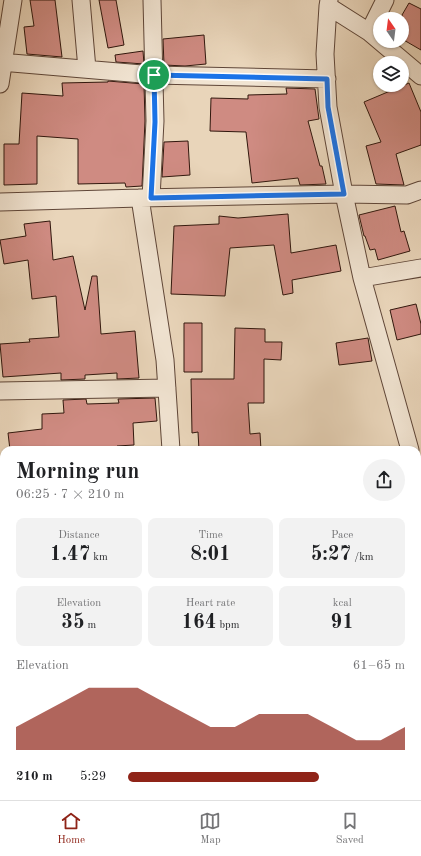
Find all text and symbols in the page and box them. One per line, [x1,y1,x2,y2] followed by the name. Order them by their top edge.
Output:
[373,12,409,48] north arrow
[373,12,409,92] map controls
[373,56,409,92] button: layers
[137,58,171,92] pin
[143,64,165,86] icon: arrive
[363,459,405,501] button: share
[16,461,139,483] text: Morning run
[16,488,124,501] text: 06:25 · 7 × 210 m
[58,530,100,541] text: Distance
[198,530,223,541] text: Time
[331,530,353,541] text: Pace
[50,545,90,565] text: 1.47
[190,545,231,565] text: 8:01
[311,545,351,565] text: 5:27
[90,552,108,563] text: km
[351,552,374,563] text: /km
[56,598,101,609] text: Elevation
[186,598,235,609] text: Heart rate
[333,598,352,609] text: kcal
[61,613,85,633] text: 35
[182,613,216,633] text: 164
[331,613,354,633] text: 91
[85,620,96,631] text: m
[216,620,239,631] text: bpm
[16,659,69,672] text: Elevation
[353,659,405,672] text: 61–65 m
[16,770,53,783] text: 210 m
[80,770,106,783] text: 5:29
[57,810,85,848] tab: Home
[199,810,221,848] tab: Map
[336,810,364,848] tab: Saved

